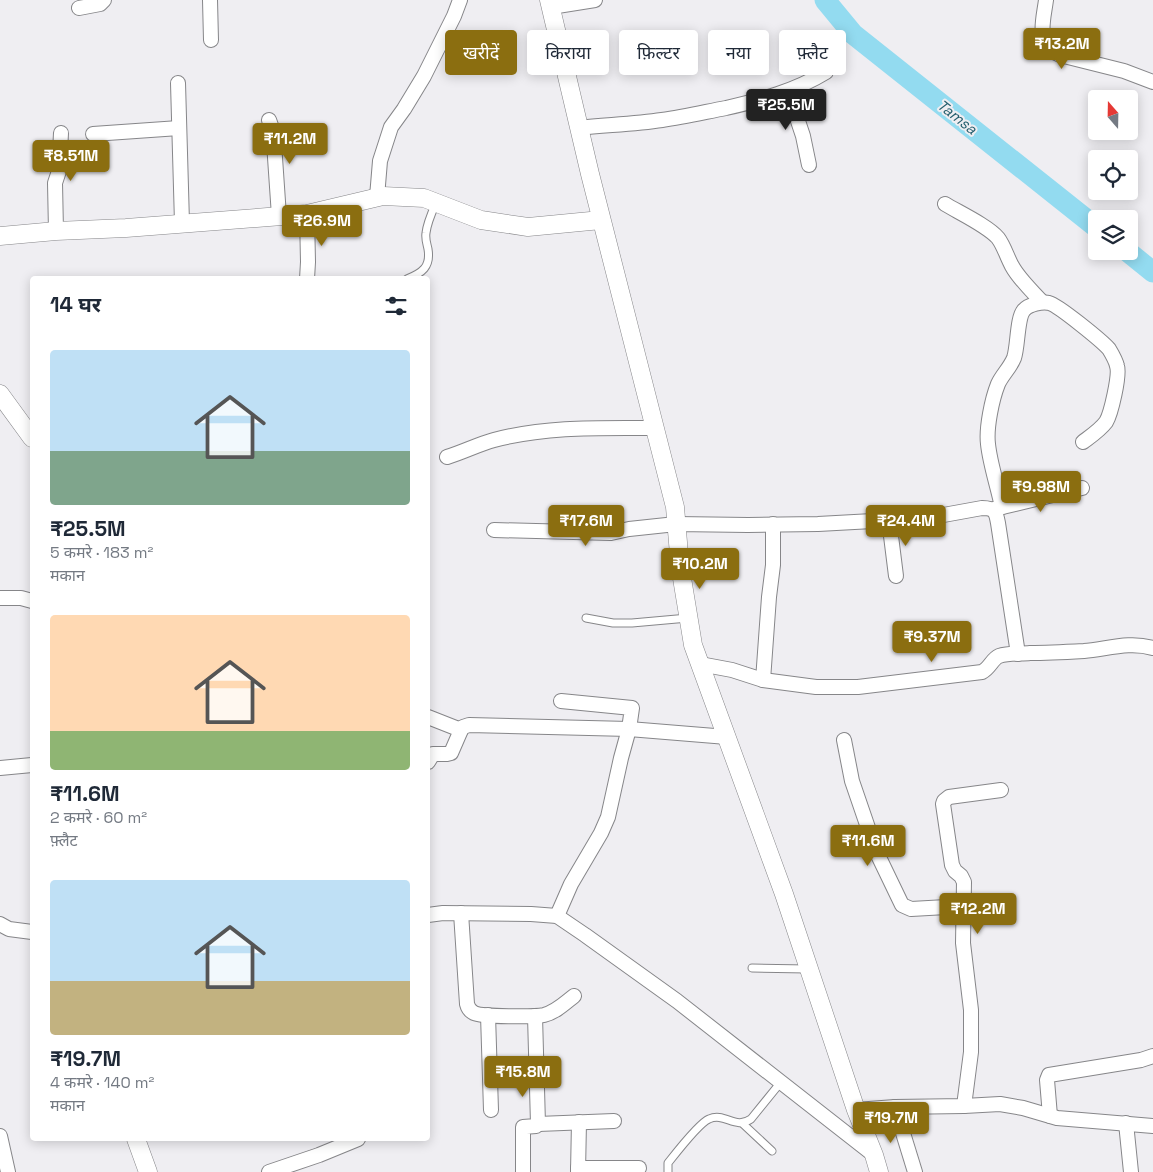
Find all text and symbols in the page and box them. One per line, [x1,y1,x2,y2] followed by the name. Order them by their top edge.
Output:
[1021,28,1103,70] pin: ₹13.2M
[445,30,517,75] chip: खरीदें
[527,30,609,75] chip: किराया
[619,30,698,75] chip: फ़िल्टर
[708,30,769,75] chip: नया
[779,30,846,75] chip: फ़्लैट
[1034,33,1090,54] text: ₹13.2M
[745,88,827,131] pin: ₹25.5M
[1088,90,1138,140] north arrow
[1088,90,1138,260] map controls
[757,94,815,115] text: ₹25.5M
[934,95,981,138] water label: Tamsa
[249,122,331,165] pin: ₹11.2M
[264,128,316,149] text: ₹11.2M
[30,140,112,182] pin: ₹8.51M
[44,145,98,166] text: ₹8.51M
[1088,150,1138,200] button: locate
[281,204,363,247] pin: ₹26.9M
[293,210,351,231] text: ₹26.9M
[1088,210,1138,260] button: layers
[50,291,101,318] text: 14 घर
[382,292,410,320] icon: filters
[185,382,275,472] icon: home
[1000,470,1082,513] pin: ₹9.98M
[1012,476,1070,497] text: ₹9.98M
[545,504,627,547] pin: ₹17.6M
[865,504,947,547] pin: ₹24.4M
[559,510,613,531] text: ₹17.6M
[877,510,935,531] text: ₹24.4M
[50,515,126,542] text: ₹25.5M
[50,542,153,563] text: 5 कमरे · 183 m²
[659,548,741,590] pin: ₹10.2M
[672,553,728,574] text: ₹10.2M
[50,565,85,586] text: मकान
[891,620,973,663] pin: ₹9.37M
[903,626,961,647] text: ₹9.37M
[185,647,275,737] icon: home
[50,780,120,807] text: ₹11.6M
[50,807,147,828] text: 2 कमरे · 60 m²
[827,824,909,867] pin: ₹11.6M
[50,830,78,851] text: फ़्लैट
[841,830,895,851] text: ₹11.6M
[937,892,1019,935] pin: ₹12.2M
[950,898,1006,919] text: ₹12.2M
[185,912,275,1002] icon: home
[50,1045,121,1072] text: ₹19.7M
[482,1056,564,1098] pin: ₹15.8M
[495,1061,551,1082] text: ₹15.8M
[50,1072,154,1093] text: 4 कमरे · 140 m²
[50,1095,85,1116] text: मकान
[850,1102,932,1144] pin: ₹19.7M
[864,1107,918,1128] text: ₹19.7M

